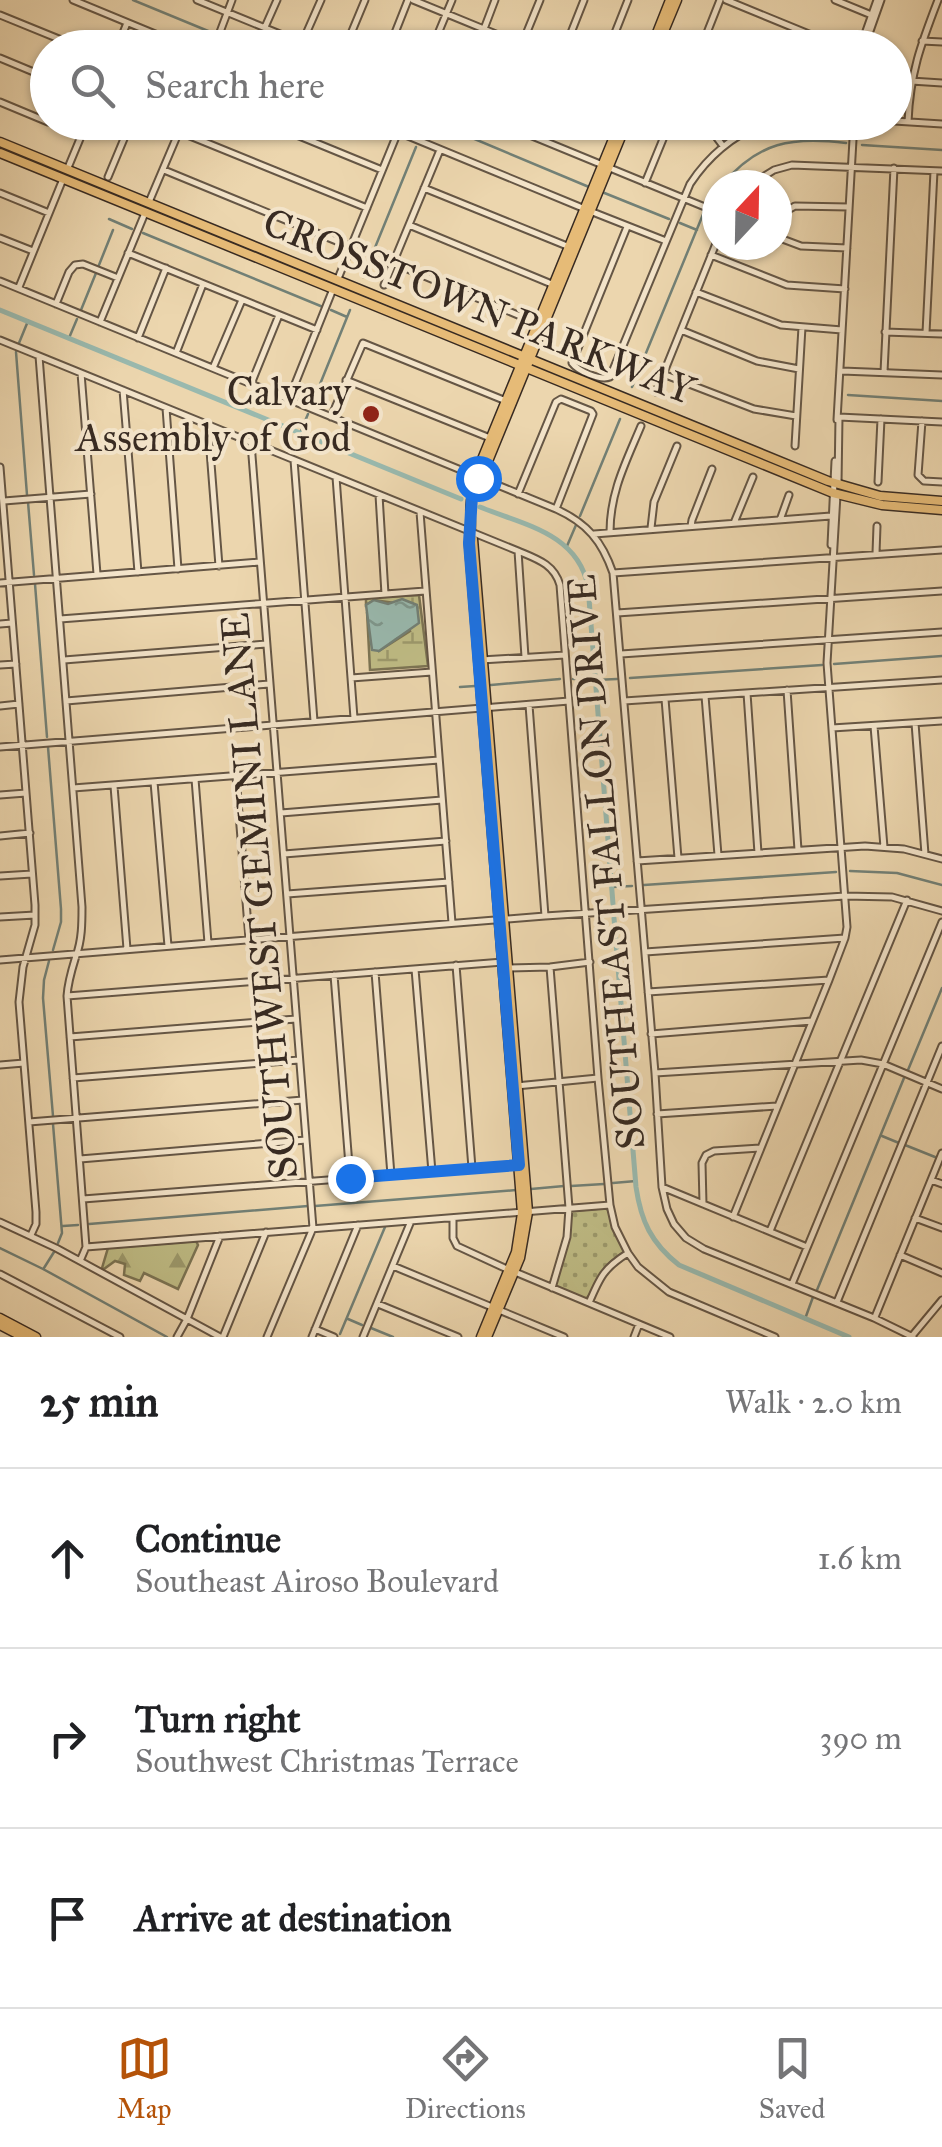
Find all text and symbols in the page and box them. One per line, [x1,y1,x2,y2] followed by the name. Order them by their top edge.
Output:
[30,30,912,140] search box
[65,58,120,113] icon: search
[145,62,325,108] text: Search here
[702,170,792,260] north arrow
[256,197,703,416] street label: CROSSTOWN PARKWAY
[74,367,352,462] place label: Calvary Assembly of God
[360,403,382,425] marker: Calvary Assembly of God
[456,456,502,502] route start
[556,573,656,1151] street label: SOUTHEAST FALLON DRIVE
[210,611,308,1181] street label: SOUTHWEST GEMINI LANE
[328,1156,374,1202] route end
[40,1376,159,1428] text: 25 min
[725,1383,902,1422] text: Walk · 2.0 km
[135,1516,281,1562] text: Continue
[40,1531,95,1586] icon: ahead
[818,1539,902,1578] text: 1.6 km
[135,1562,499,1601] text: Southeast Airoso Boulevard
[135,1696,301,1742] text: Turn right
[40,1711,95,1766] icon: right
[820,1719,902,1758] text: 390 m
[135,1742,519,1781] text: Southwest Christmas Terrace
[40,1891,95,1946] icon: arrive
[135,1895,452,1941] text: Arrive at destination
[117,2031,172,2126] tab: Map
[405,2031,526,2126] tab: Directions
[759,2031,825,2126] tab: Saved

